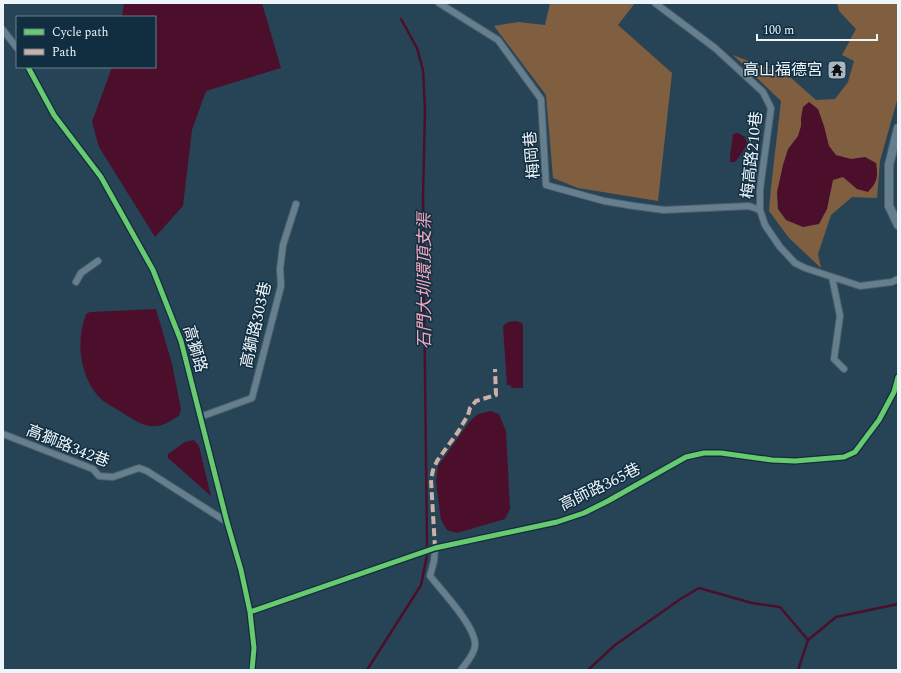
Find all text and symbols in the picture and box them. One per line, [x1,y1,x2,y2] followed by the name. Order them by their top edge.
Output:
[16,16,156,68] legend
[757,16,877,42] scale bar
[763,21,794,40] text: 100 m
[52,23,109,42] text: Cycle path
[52,43,77,62] text: Path
[743,58,823,82] place label: 高山福德宮
[826,59,848,81] temple icon: 高山福德宮
[735,110,769,200] street label: 梅高路210巷
[518,130,546,180] street label: 梅岡巷
[412,210,438,349] water label: 石門大圳環頂支渠
[234,279,278,371] street label: 高獅路303巷
[177,323,213,375] street label: 高獅路
[23,418,113,474] street label: 高獅路342巷
[555,457,645,517] street label: 高師路365巷

